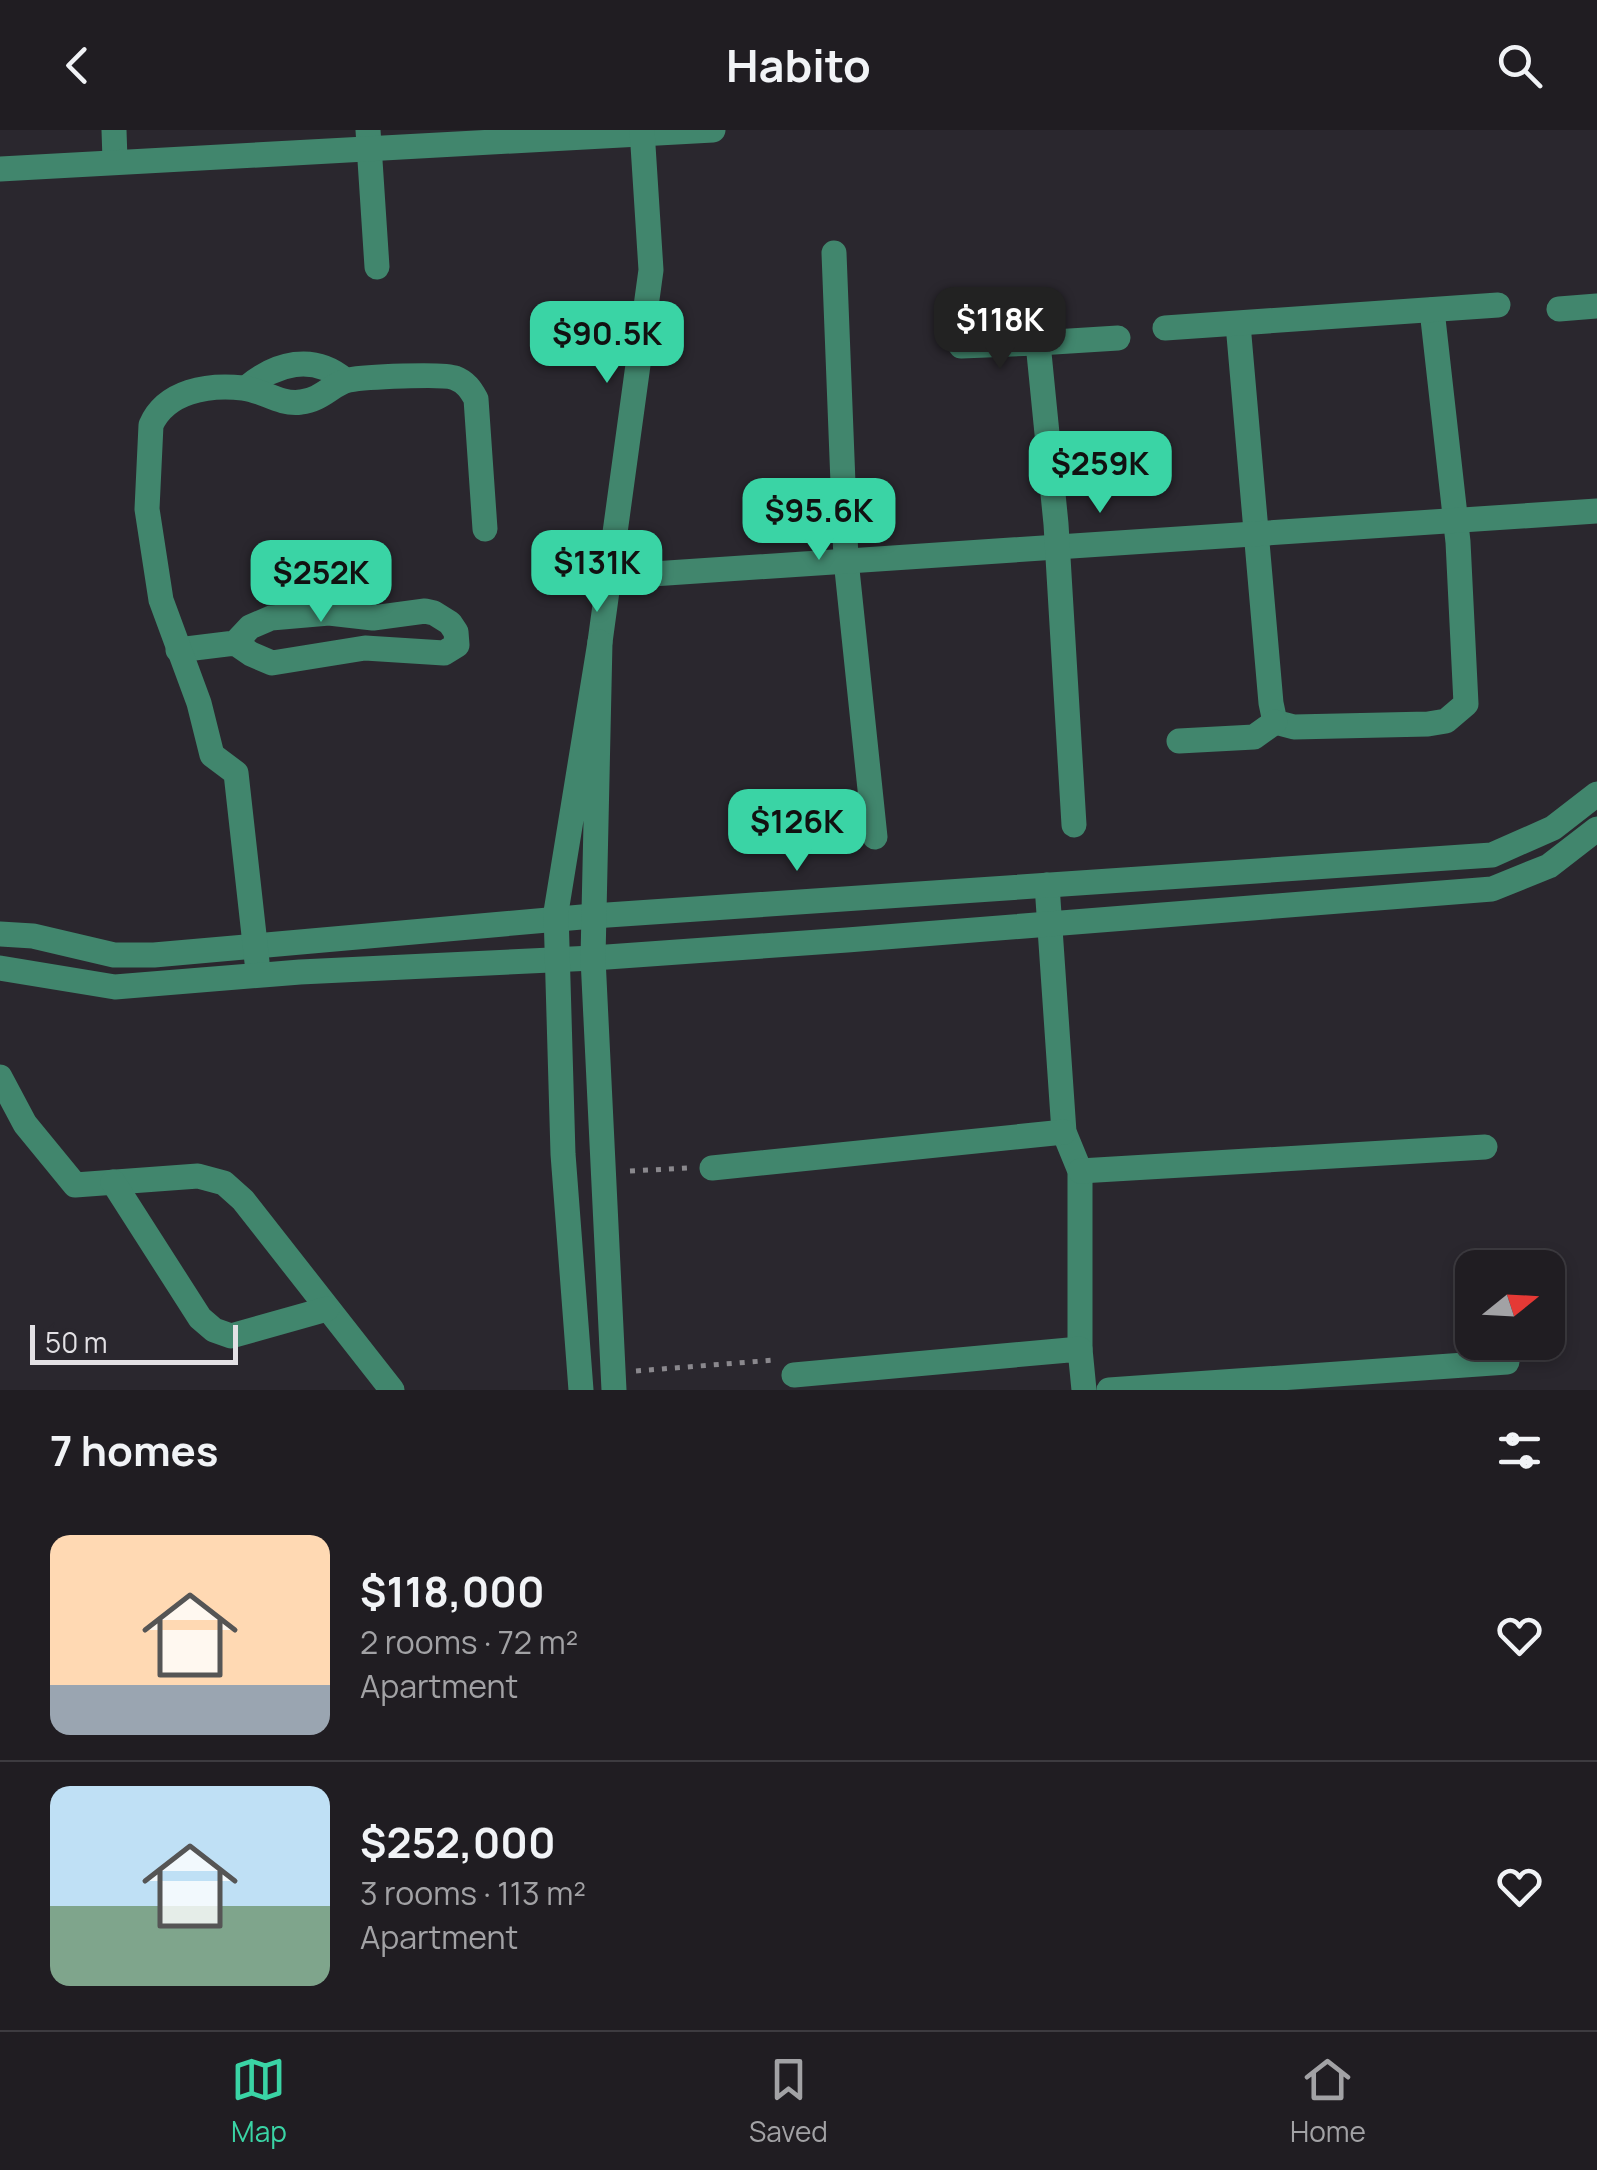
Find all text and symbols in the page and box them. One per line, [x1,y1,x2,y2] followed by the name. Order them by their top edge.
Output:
[726,34,871,96] text: Habito
[50,38,105,93] icon: back
[1492,38,1547,93] icon: search
[930,287,1070,372] pin: $118K
[956,297,1044,341] text: $118K
[526,301,688,386] pin: $90.5K
[552,311,662,355] text: $90.5K
[1030,431,1170,516] pin: $259K
[1051,441,1149,485] text: $259K
[738,478,900,563] pin: $95.6K
[764,488,874,532] text: $95.6K
[527,530,667,615] pin: $131K
[251,540,391,625] pin: $252K
[553,540,641,584] text: $131K
[273,550,369,594] text: $252K
[727,789,867,874] pin: $126K
[750,799,844,843] text: $126K
[1455,1250,1565,1360] north arrow
[1455,1250,1565,1360] map controls
[30,1320,238,1364] scale bar
[45,1323,108,1361] text: 50 m
[50,1421,218,1479] text: 7 homes
[1492,1423,1547,1478] icon: filters
[360,1562,545,1620] text: $118,000
[130,1575,250,1695] icon: home
[1492,1608,1547,1663] icon: heart
[360,1620,578,1664] text: 2 rooms · 72 m²
[360,1664,518,1708] text: Apartment
[360,1813,556,1871] text: $252,000
[130,1826,250,1946] icon: home
[1492,1859,1547,1914] icon: heart
[360,1871,586,1915] text: 3 rooms · 113 m²
[360,1915,518,1959] text: Apartment
[231,2052,287,2150] tab: Map
[749,2052,828,2150] tab: Saved
[1290,2052,1366,2150] tab: Home

